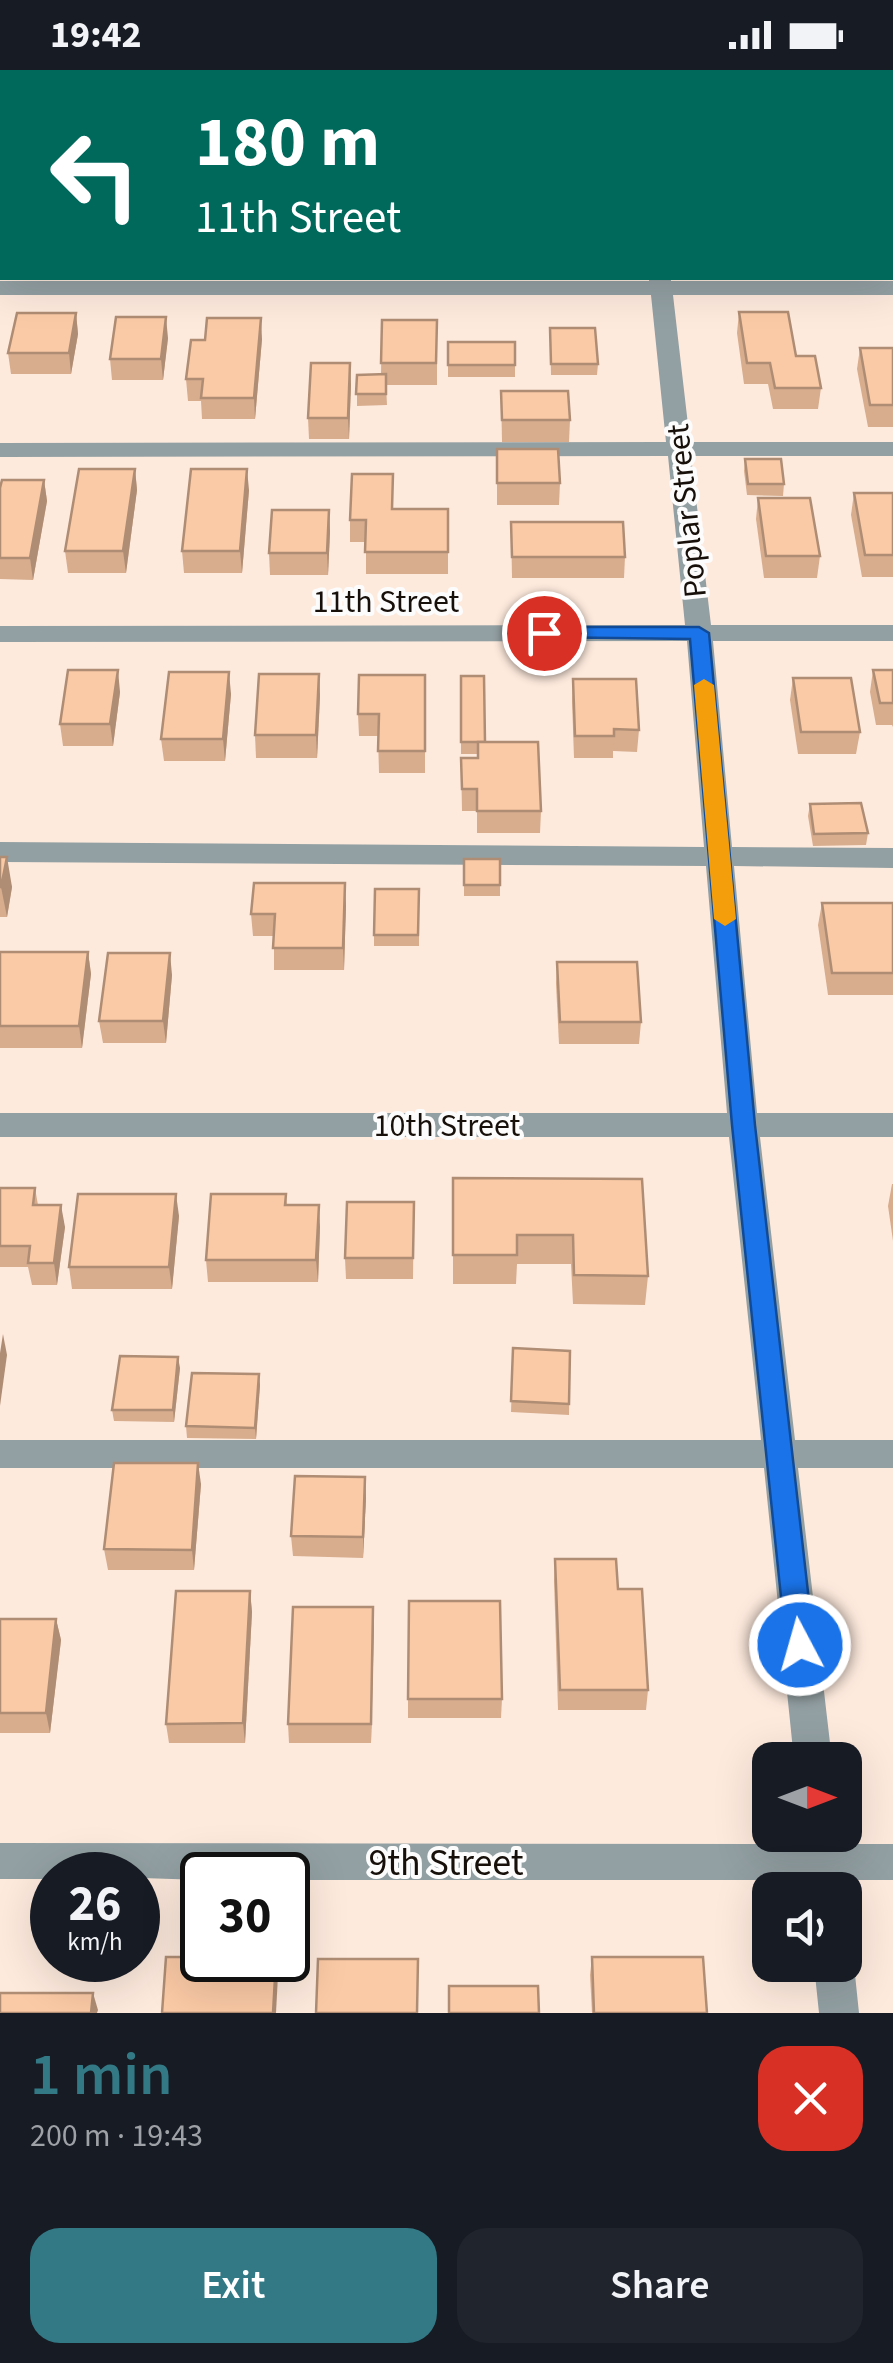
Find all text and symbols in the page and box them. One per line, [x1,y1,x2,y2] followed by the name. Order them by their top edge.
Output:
[50,8,142,62] text: 19:42
[195,93,380,193] text: 180 m
[30,110,160,240] icon: left
[195,186,401,250] text: 11th Street
[655,422,719,600] street label: Poplar Street
[313,579,459,625] street label: 11th Street
[502,591,587,676] pin
[517,606,572,661] icon: arrive
[374,1103,520,1149] street label: 10th Street
[748,1593,852,1697] position arrow
[752,1742,862,1852] north arrow
[752,1742,862,1982] map controls
[368,1836,524,1890] street label: 9th Street
[180,1852,310,1982] speed limit sign: 30
[69,1869,121,1940] text: 26
[752,1872,862,1982] button: sound
[67,1924,123,1960] text: km/h
[30,2033,173,2118] text: 1 min
[758,2046,863,2151] button: close
[30,2113,203,2159] text: 200 m · 19:43
[30,2228,437,2343] button: Exit
[457,2228,863,2343] button: Share

